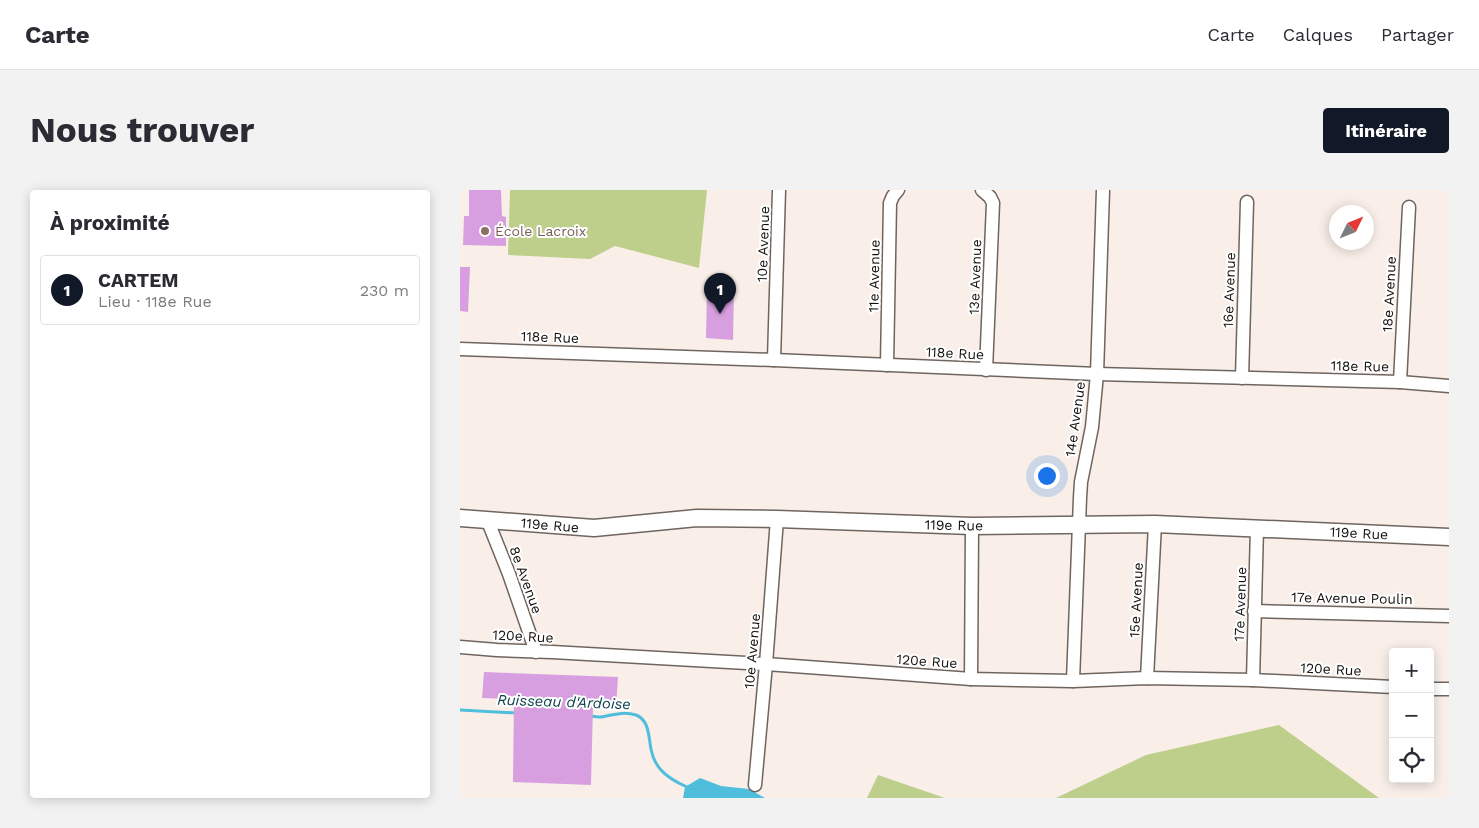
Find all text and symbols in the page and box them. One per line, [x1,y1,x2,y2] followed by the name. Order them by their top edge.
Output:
[25,21,90,49] text: Carte
[1207,24,1255,45] text: Carte
[1283,24,1353,45] text: Calques
[1381,24,1454,45] text: Partager
[1323,108,1449,153] button: Itinéraire
[30,109,254,151] text: Nous trouver
[1329,205,1374,250] north arrow
[754,206,772,282] street label: 10e Avenue
[50,210,170,235] text: À proximité
[495,223,586,239] place label: École Lacroix
[479,225,491,237] marker: École Lacroix
[865,239,883,313] street label: 11e Avenue
[966,239,984,315] street label: 13e Avenue
[1220,252,1238,328] street label: 16e Avenue
[1379,256,1399,332] street label: 18e Avenue
[98,269,178,292] text: CARTEM
[704,273,736,314] pin: 1
[64,281,70,300] text: 1
[360,281,409,300] text: 230 m
[98,292,212,311] text: Lieu · 118e Rue
[521,328,579,346] street label: 118e Rue
[925,343,985,363] street label: 118e Rue
[1331,357,1389,375] street label: 118e Rue
[1062,380,1088,458] street label: 14e Avenue
[1034,463,1060,489] your location
[520,514,580,536] street label: 119e Rue
[925,516,983,534] street label: 119e Rue
[1329,523,1389,543] street label: 119e Rue
[506,544,546,616] street label: 8e Avenue
[1126,562,1146,638] street label: 15e Avenue
[1231,566,1249,642] street label: 17e Avenue
[1291,589,1413,607] street label: 17e Avenue Poulin
[741,612,763,690] street label: 10e Avenue
[492,626,554,646] street label: 120e Rue
[1389,648,1434,783] map controls
[1389,648,1434,693] button: +
[896,651,958,671] street label: 120e Rue
[1300,659,1362,679] street label: 120e Rue
[497,691,631,713] water label: Ruisseau d'Ardoise
[1389,693,1434,738] button: −
[1389,738,1434,783] button: locate

